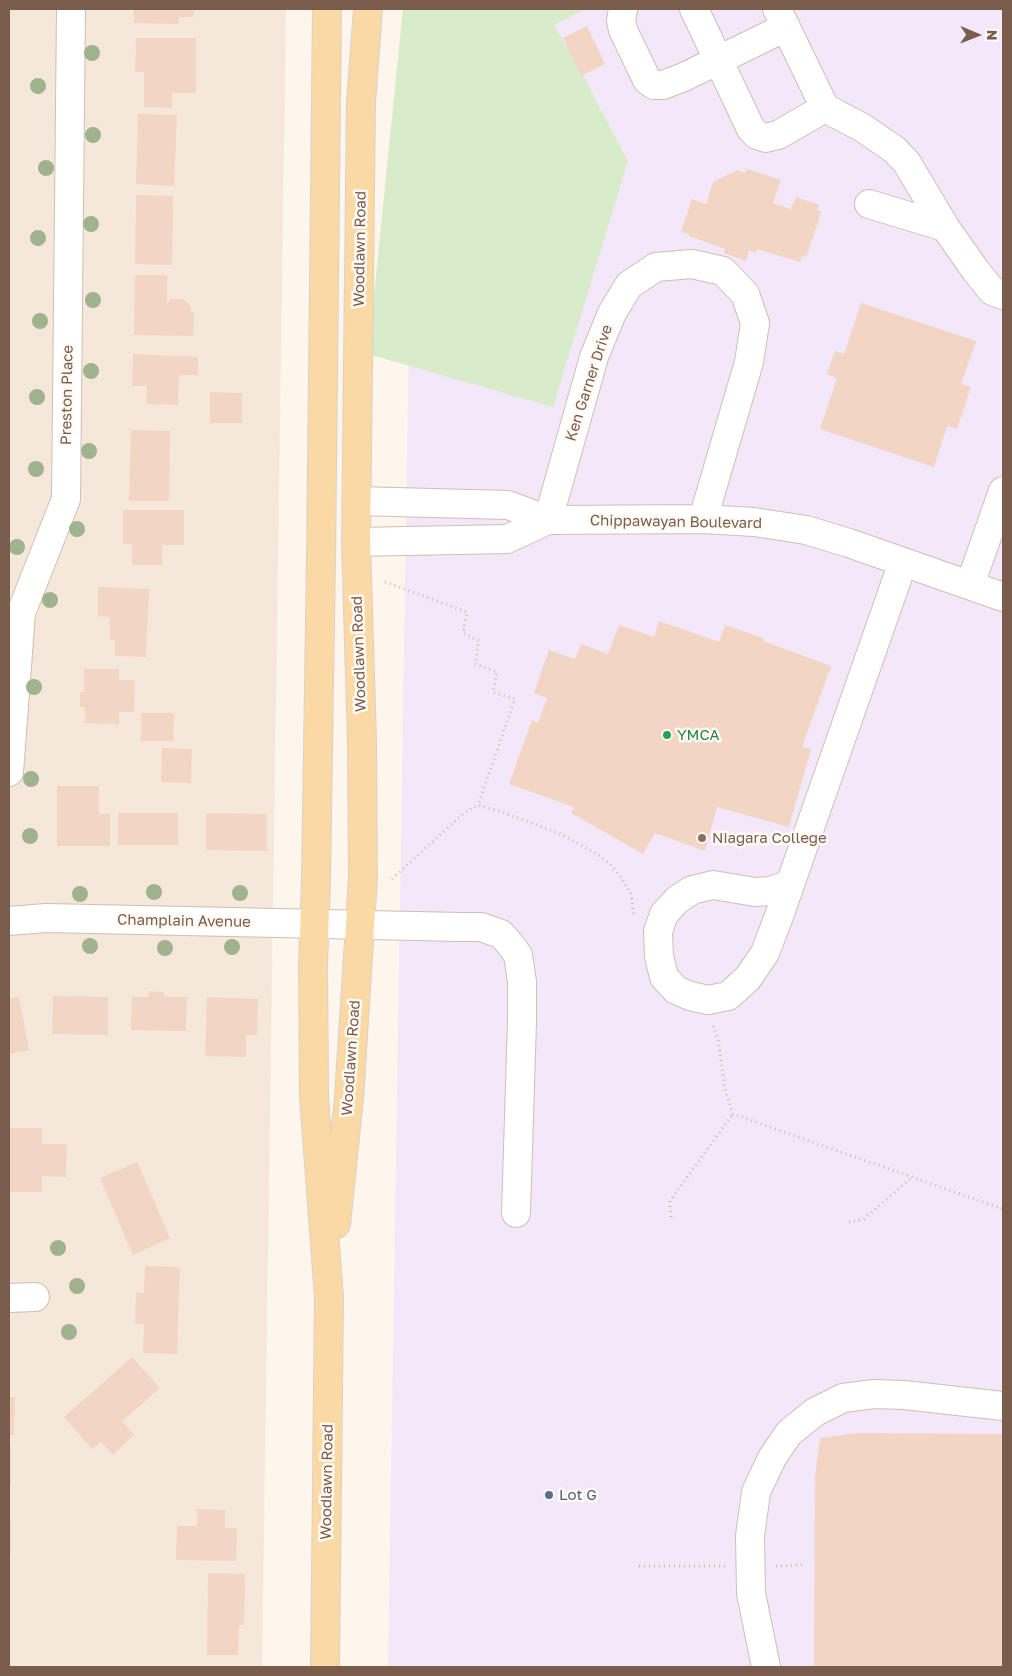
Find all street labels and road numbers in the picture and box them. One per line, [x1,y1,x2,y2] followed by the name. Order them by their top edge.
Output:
[350,191,370,307] street label: Woodlawn Road
[562,323,616,443] street label: Ken Garner Drive
[57,345,77,445] street label: Preston Place
[590,511,762,533] street label: Chippawayan Boulevard
[348,596,370,712] street label: Woodlawn Road
[117,911,251,931] street label: Champlain Avenue
[338,1000,364,1116] street label: Woodlawn Road
[317,1424,337,1540] street label: Woodlawn Road

